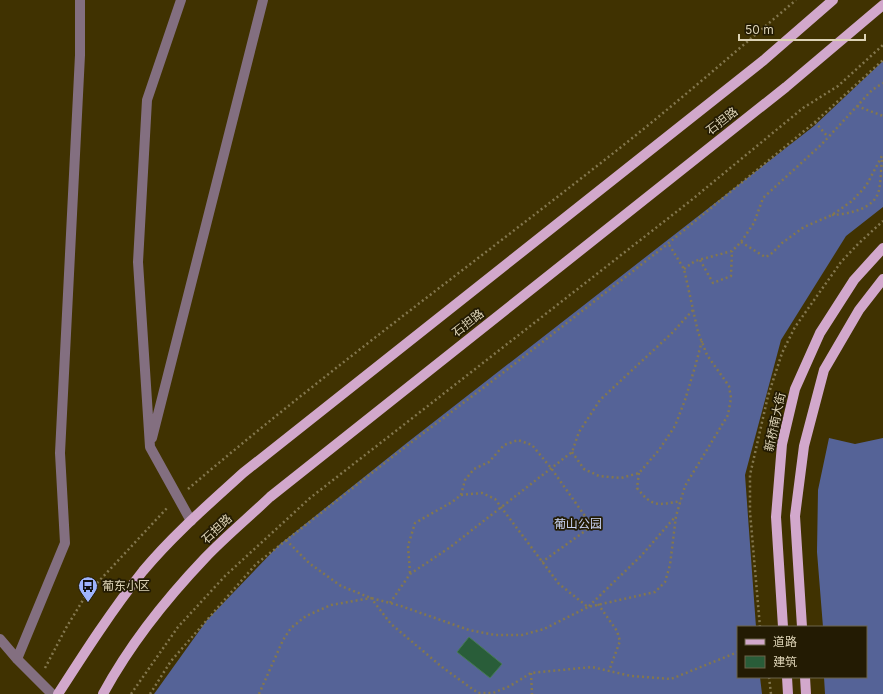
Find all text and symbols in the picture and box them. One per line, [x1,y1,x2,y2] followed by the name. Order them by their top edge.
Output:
[739,16,865,42] scale bar
[745,22,774,37] text: 50 m
[703,104,740,138] street label: 石担路
[449,306,486,340] street label: 石担路
[761,391,788,453] street label: 新桥南大街
[198,511,235,546] street label: 石担路
[554,516,602,531] park label: 葡山公园
[77,575,99,603] bus stop icon: 葡东小区
[102,578,150,593] place label: 葡东小区
[737,626,867,678] legend
[773,634,797,649] text: 道路
[773,654,797,669] text: 建筑

